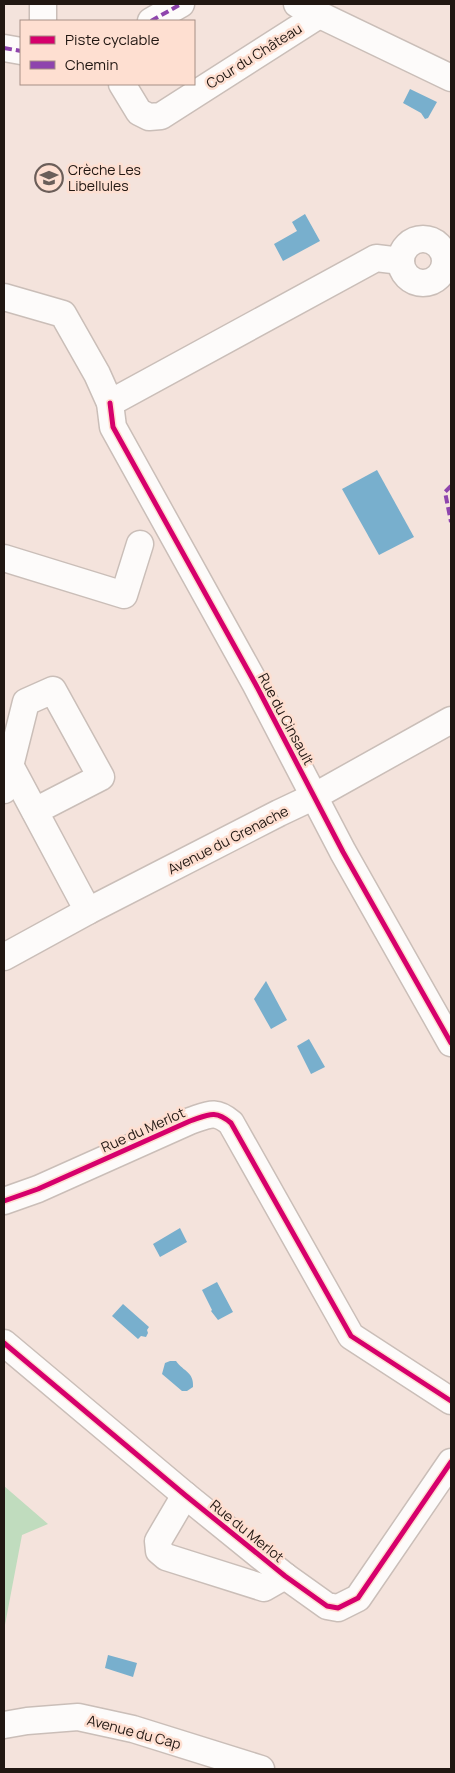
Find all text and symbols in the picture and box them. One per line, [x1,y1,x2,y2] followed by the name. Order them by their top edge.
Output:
[202,19,305,93] street label: Cour du Château
[20,20,195,85] legend
[65,29,160,50] text: Piste cyclable
[65,54,118,75] text: Chemin
[68,160,141,195] place label: Crèche Les Libellules
[34,163,64,193] school or university icon: Crèche Les Libellules
[254,670,319,768] street label: Rue du Cinsault
[164,801,291,878] street label: Avenue du Grenache
[98,1102,188,1156] street label: Rue du Merlot
[206,1495,288,1566] street label: Rue du Merlot
[85,1710,183,1753] street label: Avenue du Cap

